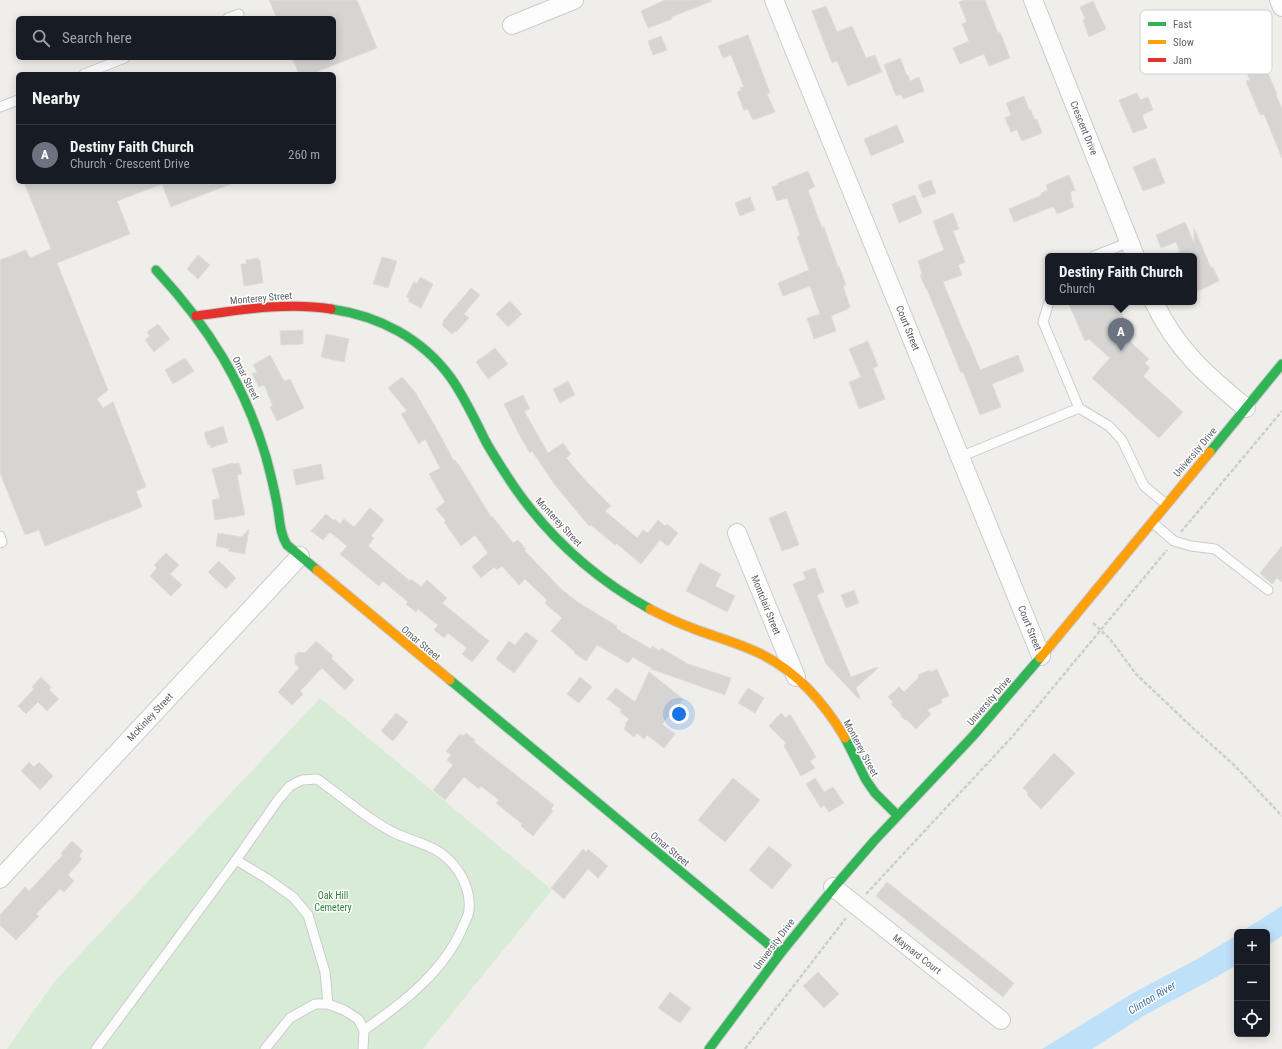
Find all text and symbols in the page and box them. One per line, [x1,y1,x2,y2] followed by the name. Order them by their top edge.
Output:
[1140,10,1272,74] legend
[16,16,336,60] search box
[1173,18,1192,31] text: Fast
[30,27,52,49] icon: search
[62,29,132,47] text: Search here
[1173,36,1194,49] text: Slow
[1173,54,1192,67] text: Jam
[32,88,80,108] text: Nearby
[1068,99,1100,157] street label: Crescent Drive
[70,138,194,156] text: Destiny Faith Church
[41,147,49,162] text: A
[288,147,320,162] text: 260 m
[70,156,190,171] text: Church · Crescent Drive
[1045,253,1197,305] popup
[1059,263,1183,281] text: Destiny Faith Church
[1059,281,1095,296] text: Church
[229,290,293,306] street label: Monterey Street
[894,304,922,352] street label: Court Street
[1108,318,1134,351] pin: A
[230,355,262,402] street label: Omar Street
[1171,425,1219,479] street label: University Drive
[534,495,584,549] street label: Monterey Street
[749,574,783,636] street label: Montclair Street
[1016,604,1044,652] street label: Court Street
[399,624,443,662] street label: Omar Street
[965,674,1013,728] street label: University Drive
[125,691,175,743] street label: McKinley Street
[669,704,689,724] your location
[841,718,881,778] street label: Monterey Street
[648,830,692,868] street label: Omar Street
[314,890,352,913] park label: Oak Hill Cemetery
[751,916,797,972] street label: University Drive
[1234,929,1270,1037] map controls
[1234,929,1270,965] button: +
[891,932,943,976] street label: Maynard Court
[1234,965,1270,1001] button: −
[1126,978,1179,1017] water label: Clinton River
[1234,1001,1270,1037] button: locate

